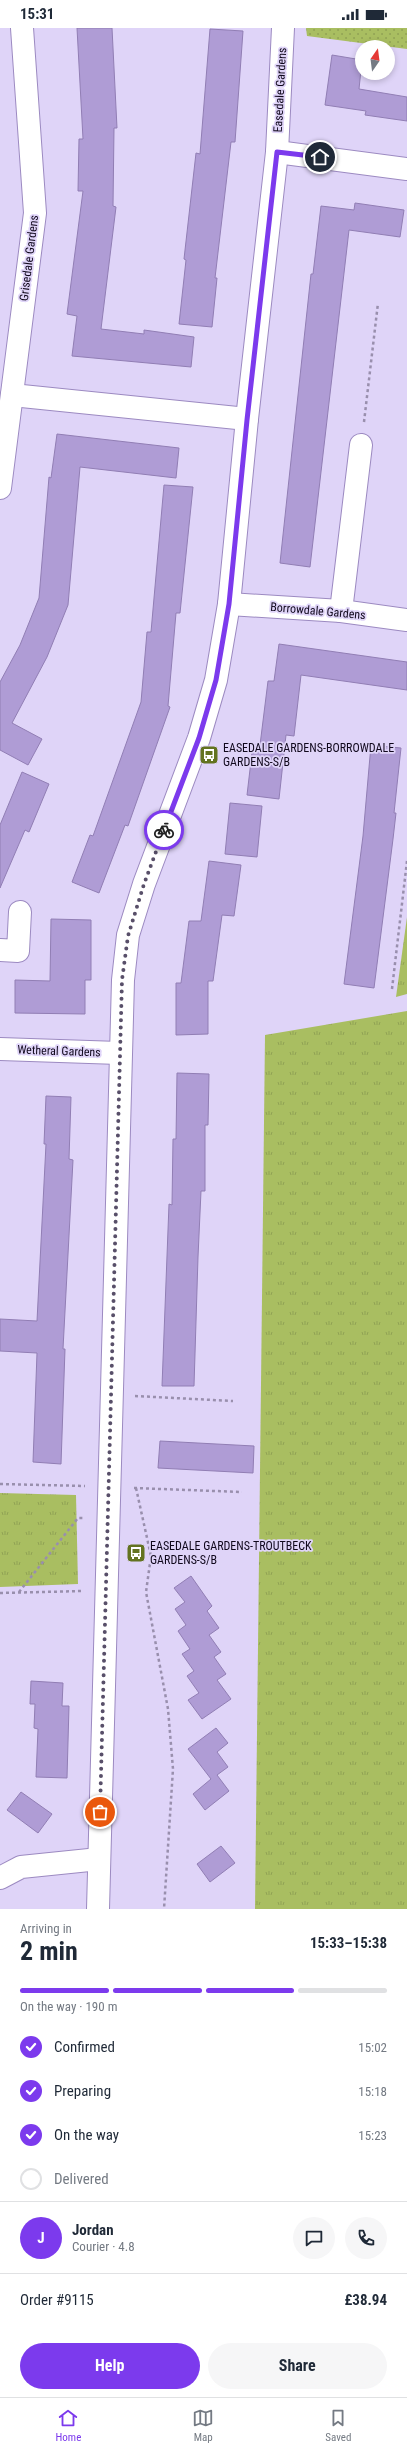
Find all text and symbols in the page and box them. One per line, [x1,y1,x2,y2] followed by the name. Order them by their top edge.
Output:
[20,5,54,23] text: 15:31
[355,40,395,80] north arrow
[355,40,395,80] map controls
[271,47,289,133] street label: Easedale Gardens
[303,140,337,174] pin
[309,146,331,168] icon: home
[17,214,41,302] street label: Grisedale Gardens
[270,600,366,622] street label: Borrowdale Gardens
[223,741,394,769] place label: EASEDALE GARDENS-BORROWDALE GARDENS-S/B
[198,744,220,766] bus stop icon: EASEDALE GARDENS-BORROWDALE GARDENS-S/B
[144,810,184,850] courier
[153,819,175,841] icon: bike
[17,1043,101,1059] street label: Wetheral Gardens
[150,1539,312,1567] place label: EASEDALE GARDENS-TROUTBECK GARDENS-S/B
[125,1542,147,1564] bus stop icon: EASEDALE GARDENS-TROUTBECK GARDENS-S/B
[83,1795,117,1829] pin
[89,1801,111,1823] icon: bag
[20,1921,72,1936] text: Arriving in
[310,1934,387,1952] text: 15:33–15:38
[20,1936,78,1966] text: 2 min
[20,1999,117,2014] text: On the way · 190 m
[20,2036,42,2058] icon: check
[54,2038,115,2056] text: Confirmed
[358,2040,387,2055] text: 15:02
[20,2080,42,2102] icon: check
[54,2082,111,2100] text: Preparing
[358,2084,387,2099] text: 15:18
[20,2124,42,2146] icon: check
[54,2126,119,2144] text: On the way
[358,2128,387,2143] text: 15:23
[54,2170,109,2188] text: Delivered
[293,2217,335,2259] button: chat
[345,2217,387,2259] button: phone
[72,2221,114,2239] text: Jordan
[37,2229,45,2247] text: J
[72,2239,135,2254] text: Courier · 4.8
[20,2291,94,2309] text: Order #9115
[344,2291,387,2309] text: £38.94
[20,2343,200,2389] button: Help
[208,2343,387,2389] button: Share
[56,2407,81,2444] tab: Home
[192,2407,214,2444] tab: Map
[325,2407,351,2444] tab: Saved

